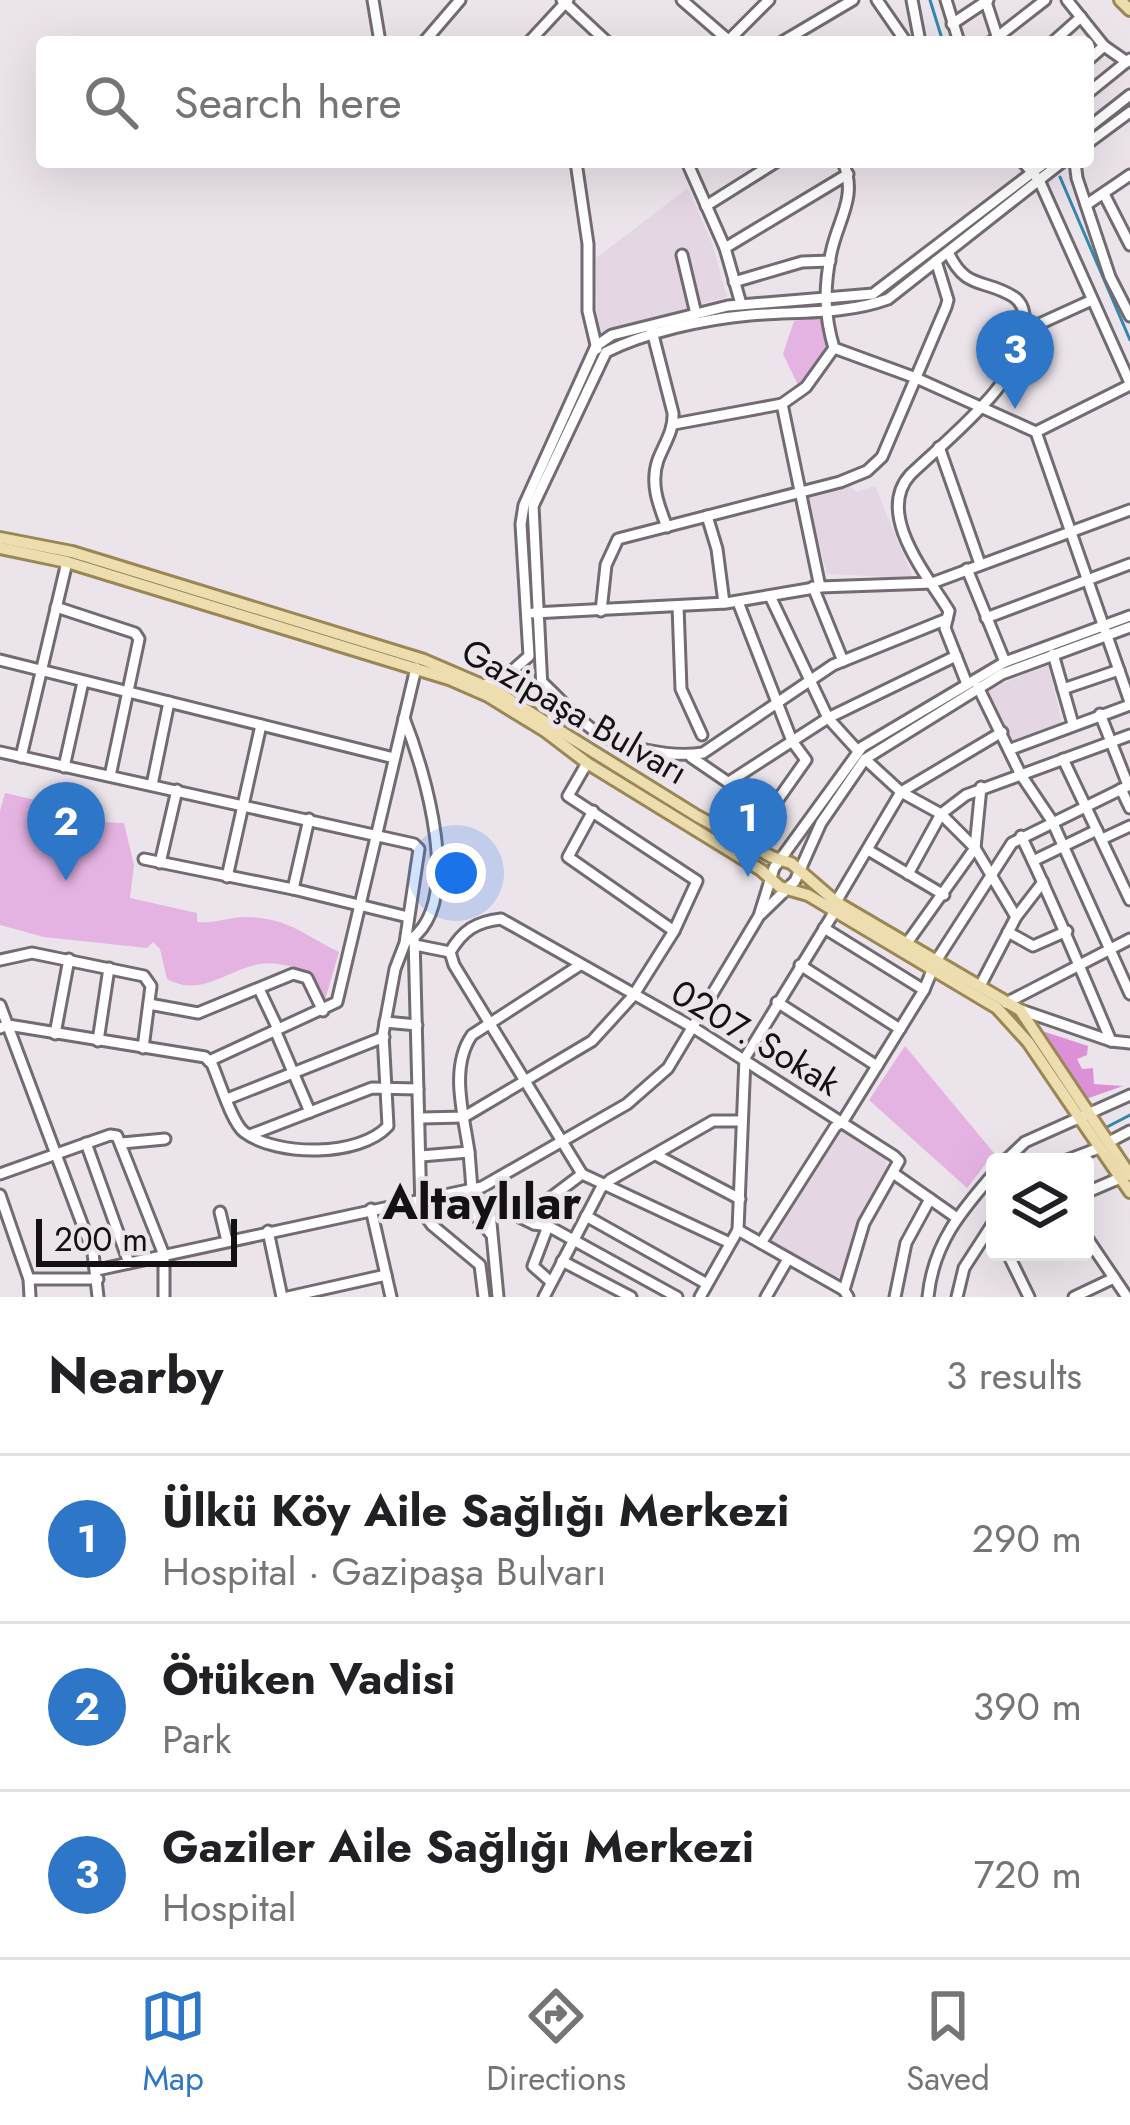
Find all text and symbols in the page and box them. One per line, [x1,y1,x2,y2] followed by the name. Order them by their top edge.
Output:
[36,36,1094,168] search box
[78,69,144,135] icon: search
[174,70,402,135] text: Search here
[976,310,1054,409] pin: 3
[452,625,698,797] street label: Gazipaşa Bulvarı
[709,778,787,877] pin: 1
[27,782,105,881] pin: 2
[426,843,486,903] your location
[662,966,851,1108] street label: 0207. Sokak
[986,1153,1094,1261] map controls
[986,1153,1094,1261] button: layers
[382,1168,582,1237] district label: Altaylılar
[36,1213,237,1266] scale bar
[54,1216,148,1263] text: 200 m
[48,1338,223,1412] text: Nearby
[946,1347,1082,1404] text: 3 results
[162,1478,789,1543] text: Ülkü Köy Aile Sağlığı Merkezi
[77,1510,97,1567] text: 1
[972,1510,1082,1567] text: 290 m
[162,1543,606,1600] text: Hospital · Gazipaşa Bulvarı
[162,1646,456,1711] text: Ötüken Vadisi
[74,1678,100,1735] text: 2
[973,1678,1082,1735] text: 390 m
[162,1711,232,1768] text: Park
[162,1814,754,1879] text: Gaziler Aile Sağlığı Merkezi
[75,1846,99,1903] text: 3
[974,1846,1082,1903] text: 720 m
[162,1879,296,1936] text: Hospital
[140,1983,206,2102] tab: Map
[486,1983,626,2102] tab: Directions
[906,1983,990,2102] tab: Saved

